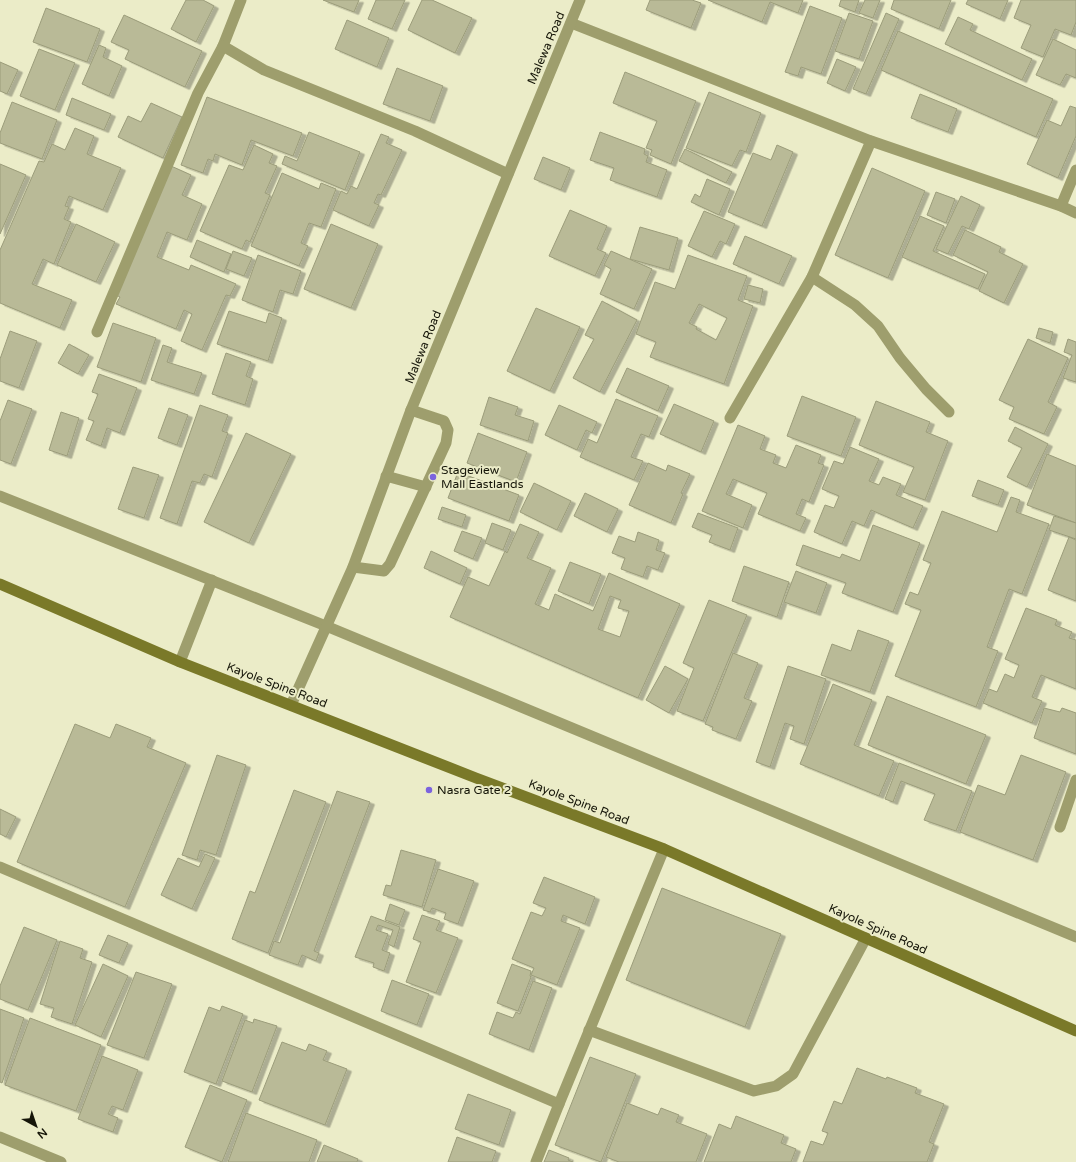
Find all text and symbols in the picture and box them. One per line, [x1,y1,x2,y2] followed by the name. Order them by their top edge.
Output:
[524,10,568,86] street label: Malewa Road
[402,308,444,386] street label: Malewa Road
[441,463,524,491] place label: Stageview Mall Eastlands
[428,472,438,482] marker: Stageview Mall Eastlands
[225,659,329,711] street label: Kayole Spine Road
[527,776,631,828] street label: Kayole Spine Road
[437,783,511,797] place label: Nasra Gate 2
[424,785,434,795] marker: Nasra Gate 2
[827,901,929,957] street label: Kayole Spine Road
[16,1106,56,1146] north arrow
[35,1125,50,1141] text: N

